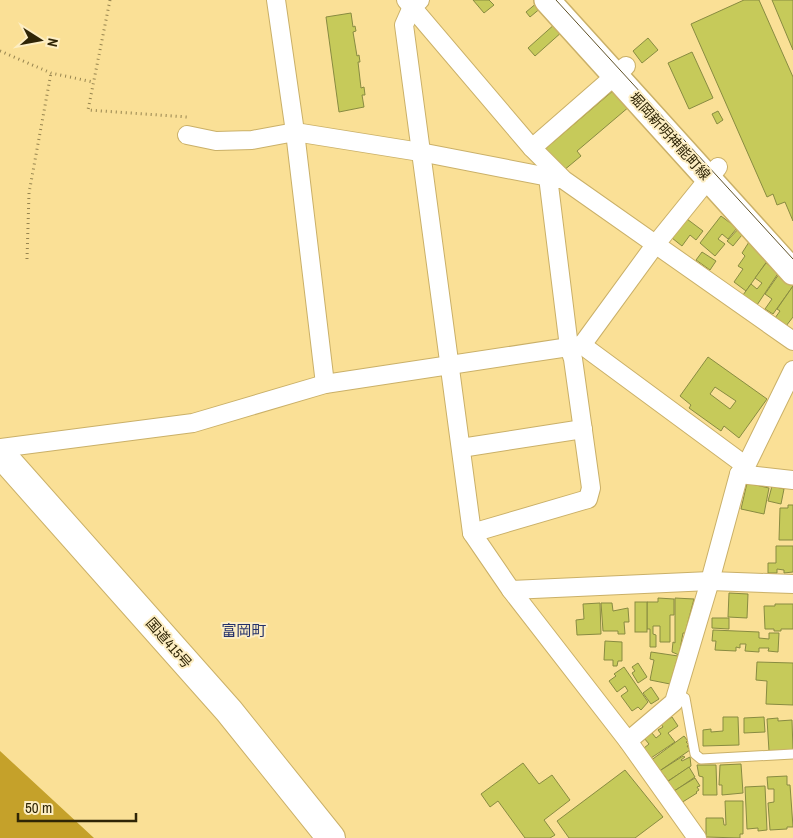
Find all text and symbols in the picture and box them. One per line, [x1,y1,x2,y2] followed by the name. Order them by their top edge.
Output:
[15,15,65,65] north arrow
[43,37,62,48] text: N
[626,88,714,184] street label: 堀岡新明神能町線
[142,614,196,672] street label: 国道415号
[221,620,267,641] district label: 富岡町
[18,790,135,822] scale bar
[25,797,52,818] text: 50 m

